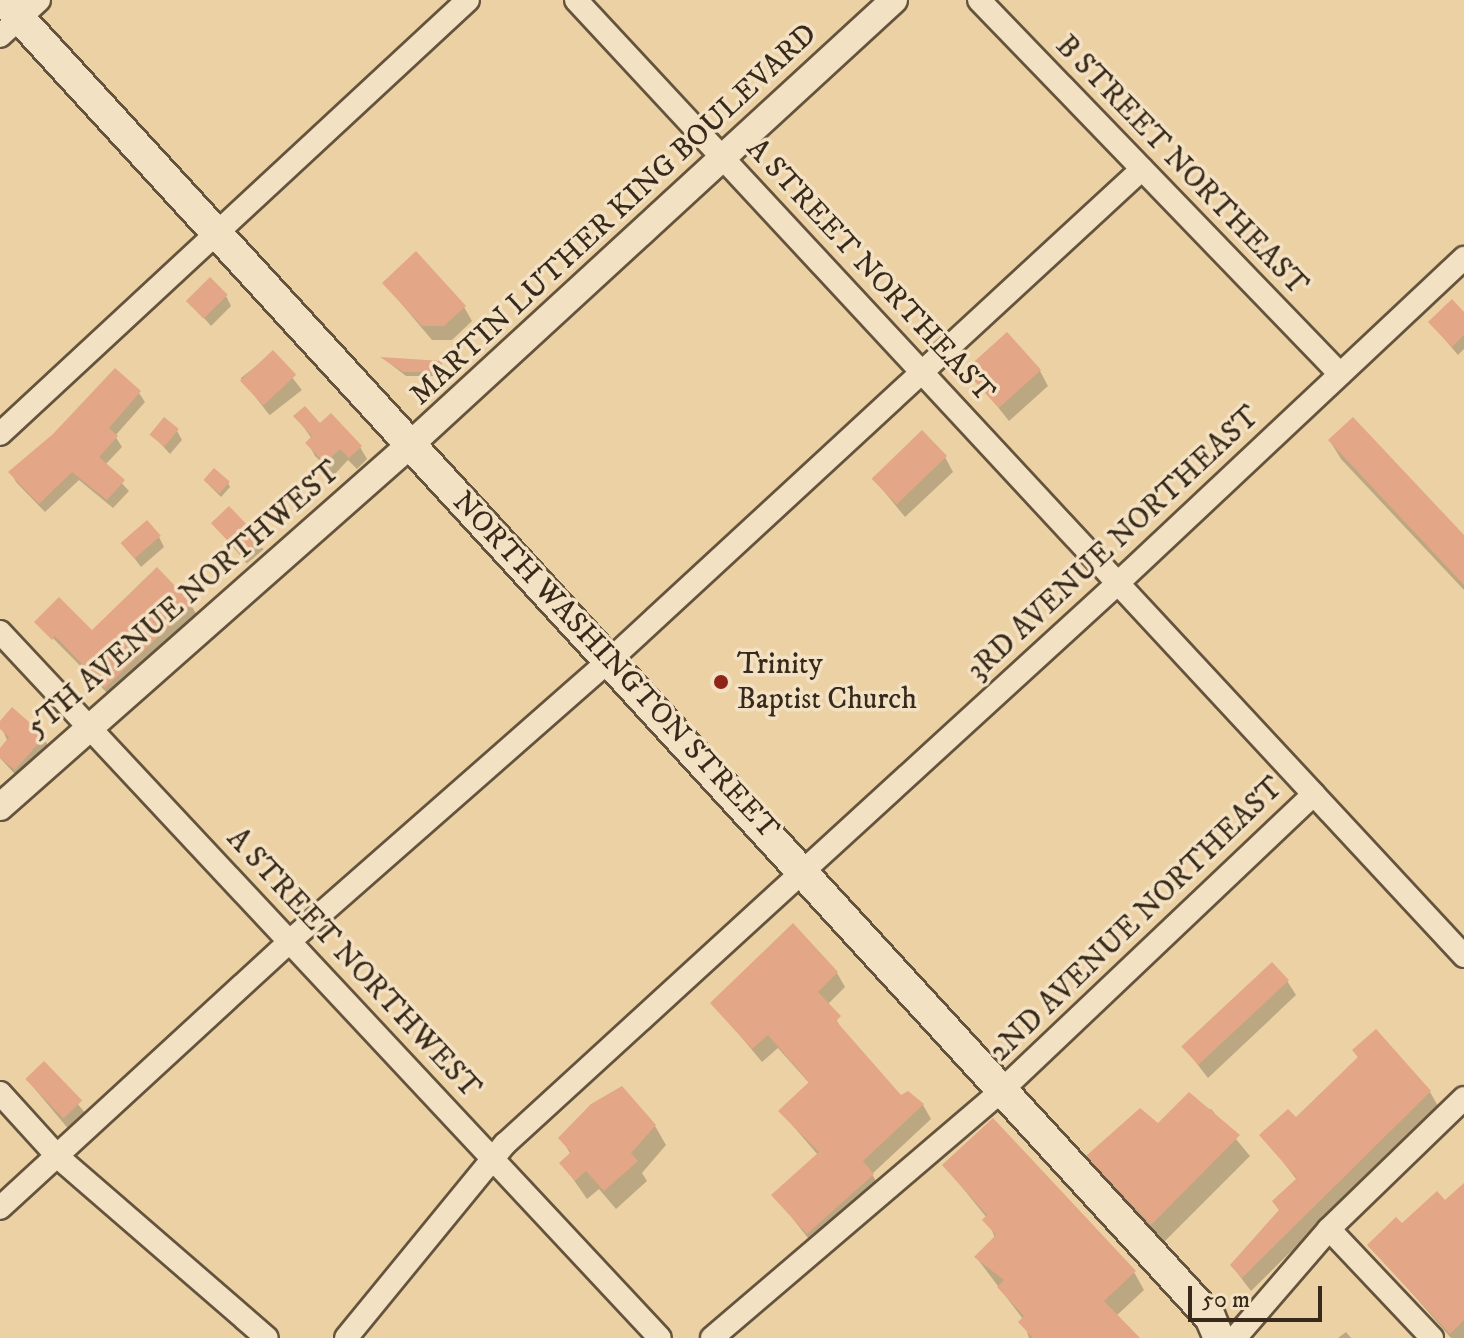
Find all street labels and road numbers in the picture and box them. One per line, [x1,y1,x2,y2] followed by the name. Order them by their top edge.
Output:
[403,17,825,413] street label: MARTIN LUTHER KING BOULEVARD
[1047,29,1315,303] street label: B STREET NORTHEAST
[738,132,1002,410] street label: A STREET NORTHEAST
[961,399,1267,689] street label: 3RD AVENUE NORTHEAST
[20,454,348,746] street label: 5TH AVENUE NORTHWEST
[444,485,786,847] street label: NORTH WASHINGTON STREET
[983,770,1291,1070] street label: 2ND AVENUE NORTHEAST
[218,822,488,1106] street label: A STREET NORTHWEST

